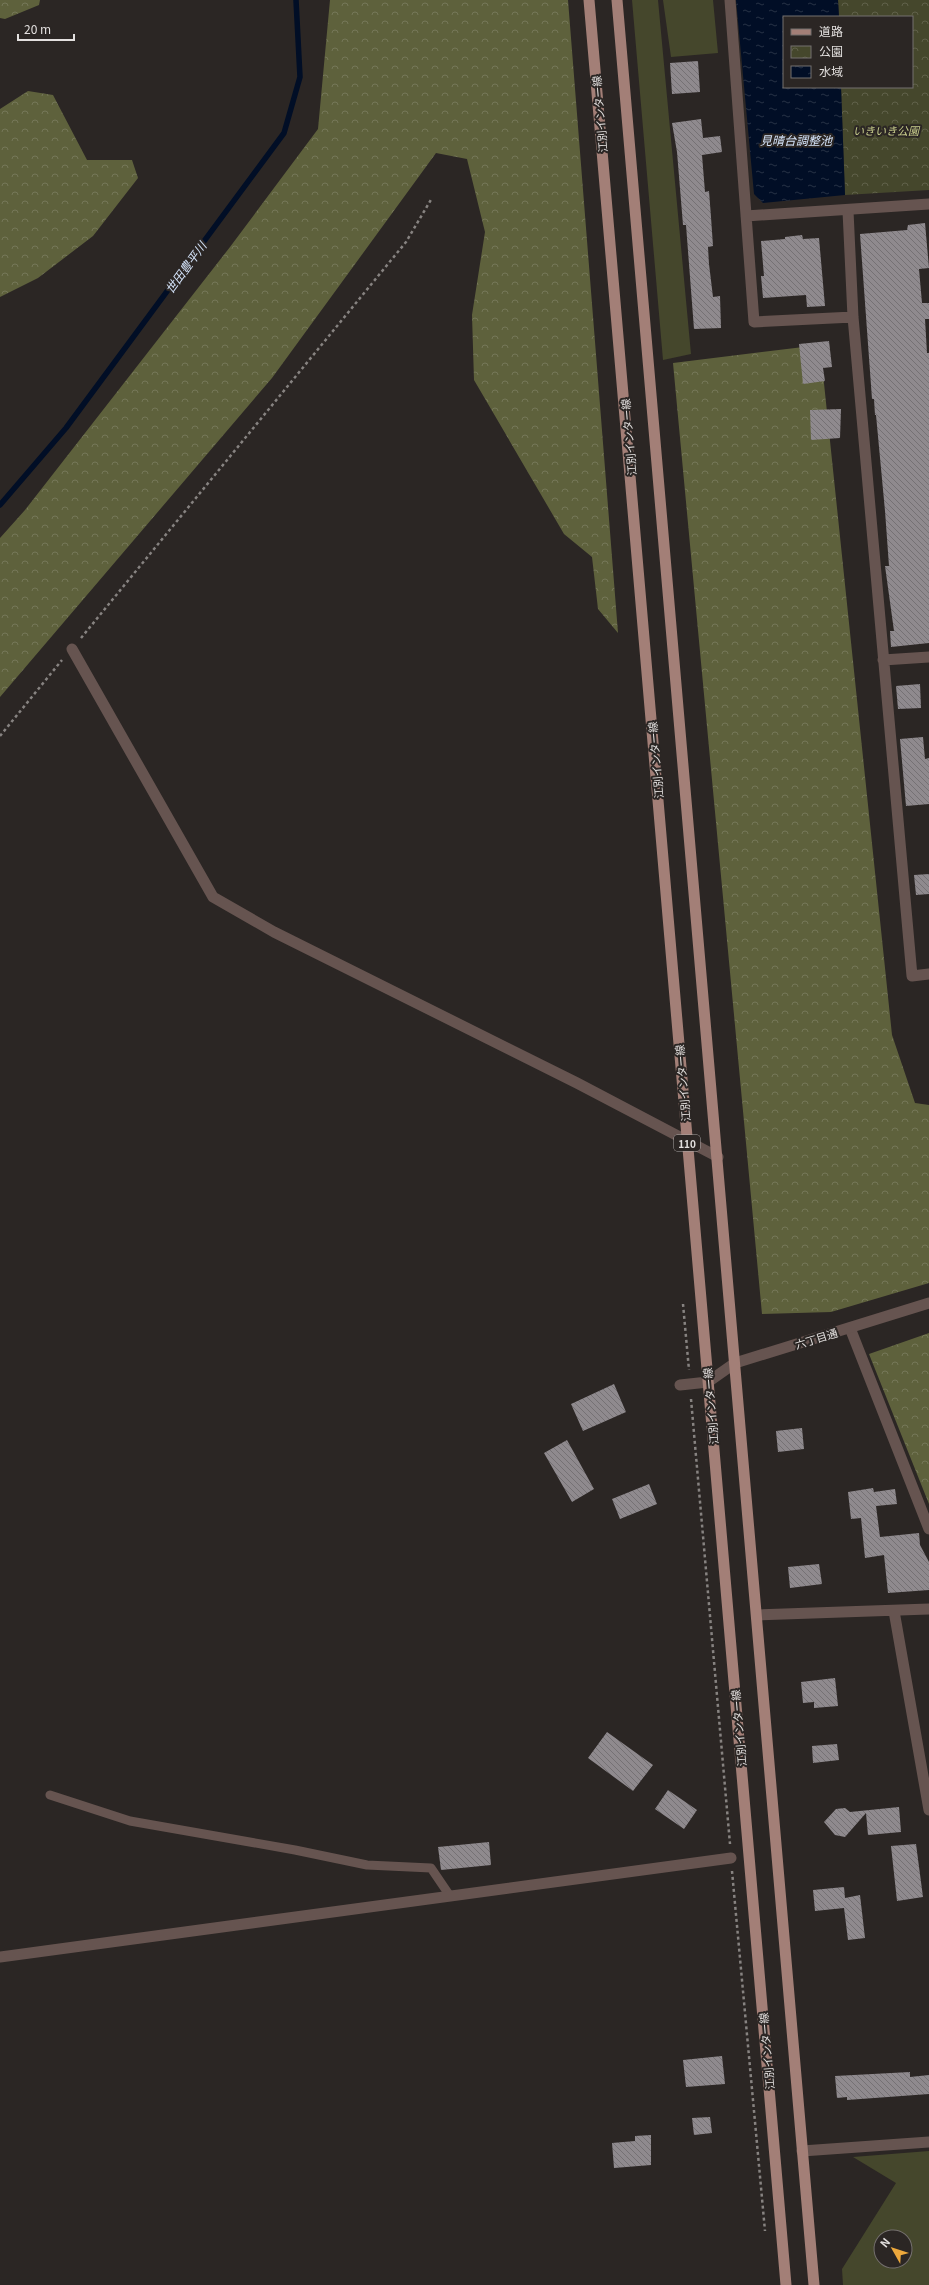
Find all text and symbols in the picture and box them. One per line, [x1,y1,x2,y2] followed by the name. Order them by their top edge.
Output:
[18,16,74,42] scale bar
[783,16,913,88] legend
[24,20,51,37] text: 20 m
[819,22,843,39] text: 道路
[819,42,843,59] text: 公園
[819,62,843,79] text: 水域
[588,75,610,153] street label: 江別インター線
[853,122,921,138] park label: いきいき公園
[760,131,833,148] water label: 見晴台調整池
[160,236,211,296] water label: 世田豊平川
[617,398,639,476] street label: 江別インター線
[644,721,666,799] street label: 江別インター線
[671,1044,693,1122] street label: 江別インター線
[674,1135,700,1151] road number: 110
[793,1324,839,1352] street label: 六丁目通
[699,1367,721,1445] street label: 江別インター線
[727,1689,749,1767] street label: 江別インター線
[755,2012,777,2090] street label: 江別インター線
[873,2229,913,2269] north arrow
[876,2234,893,2250] text: N

